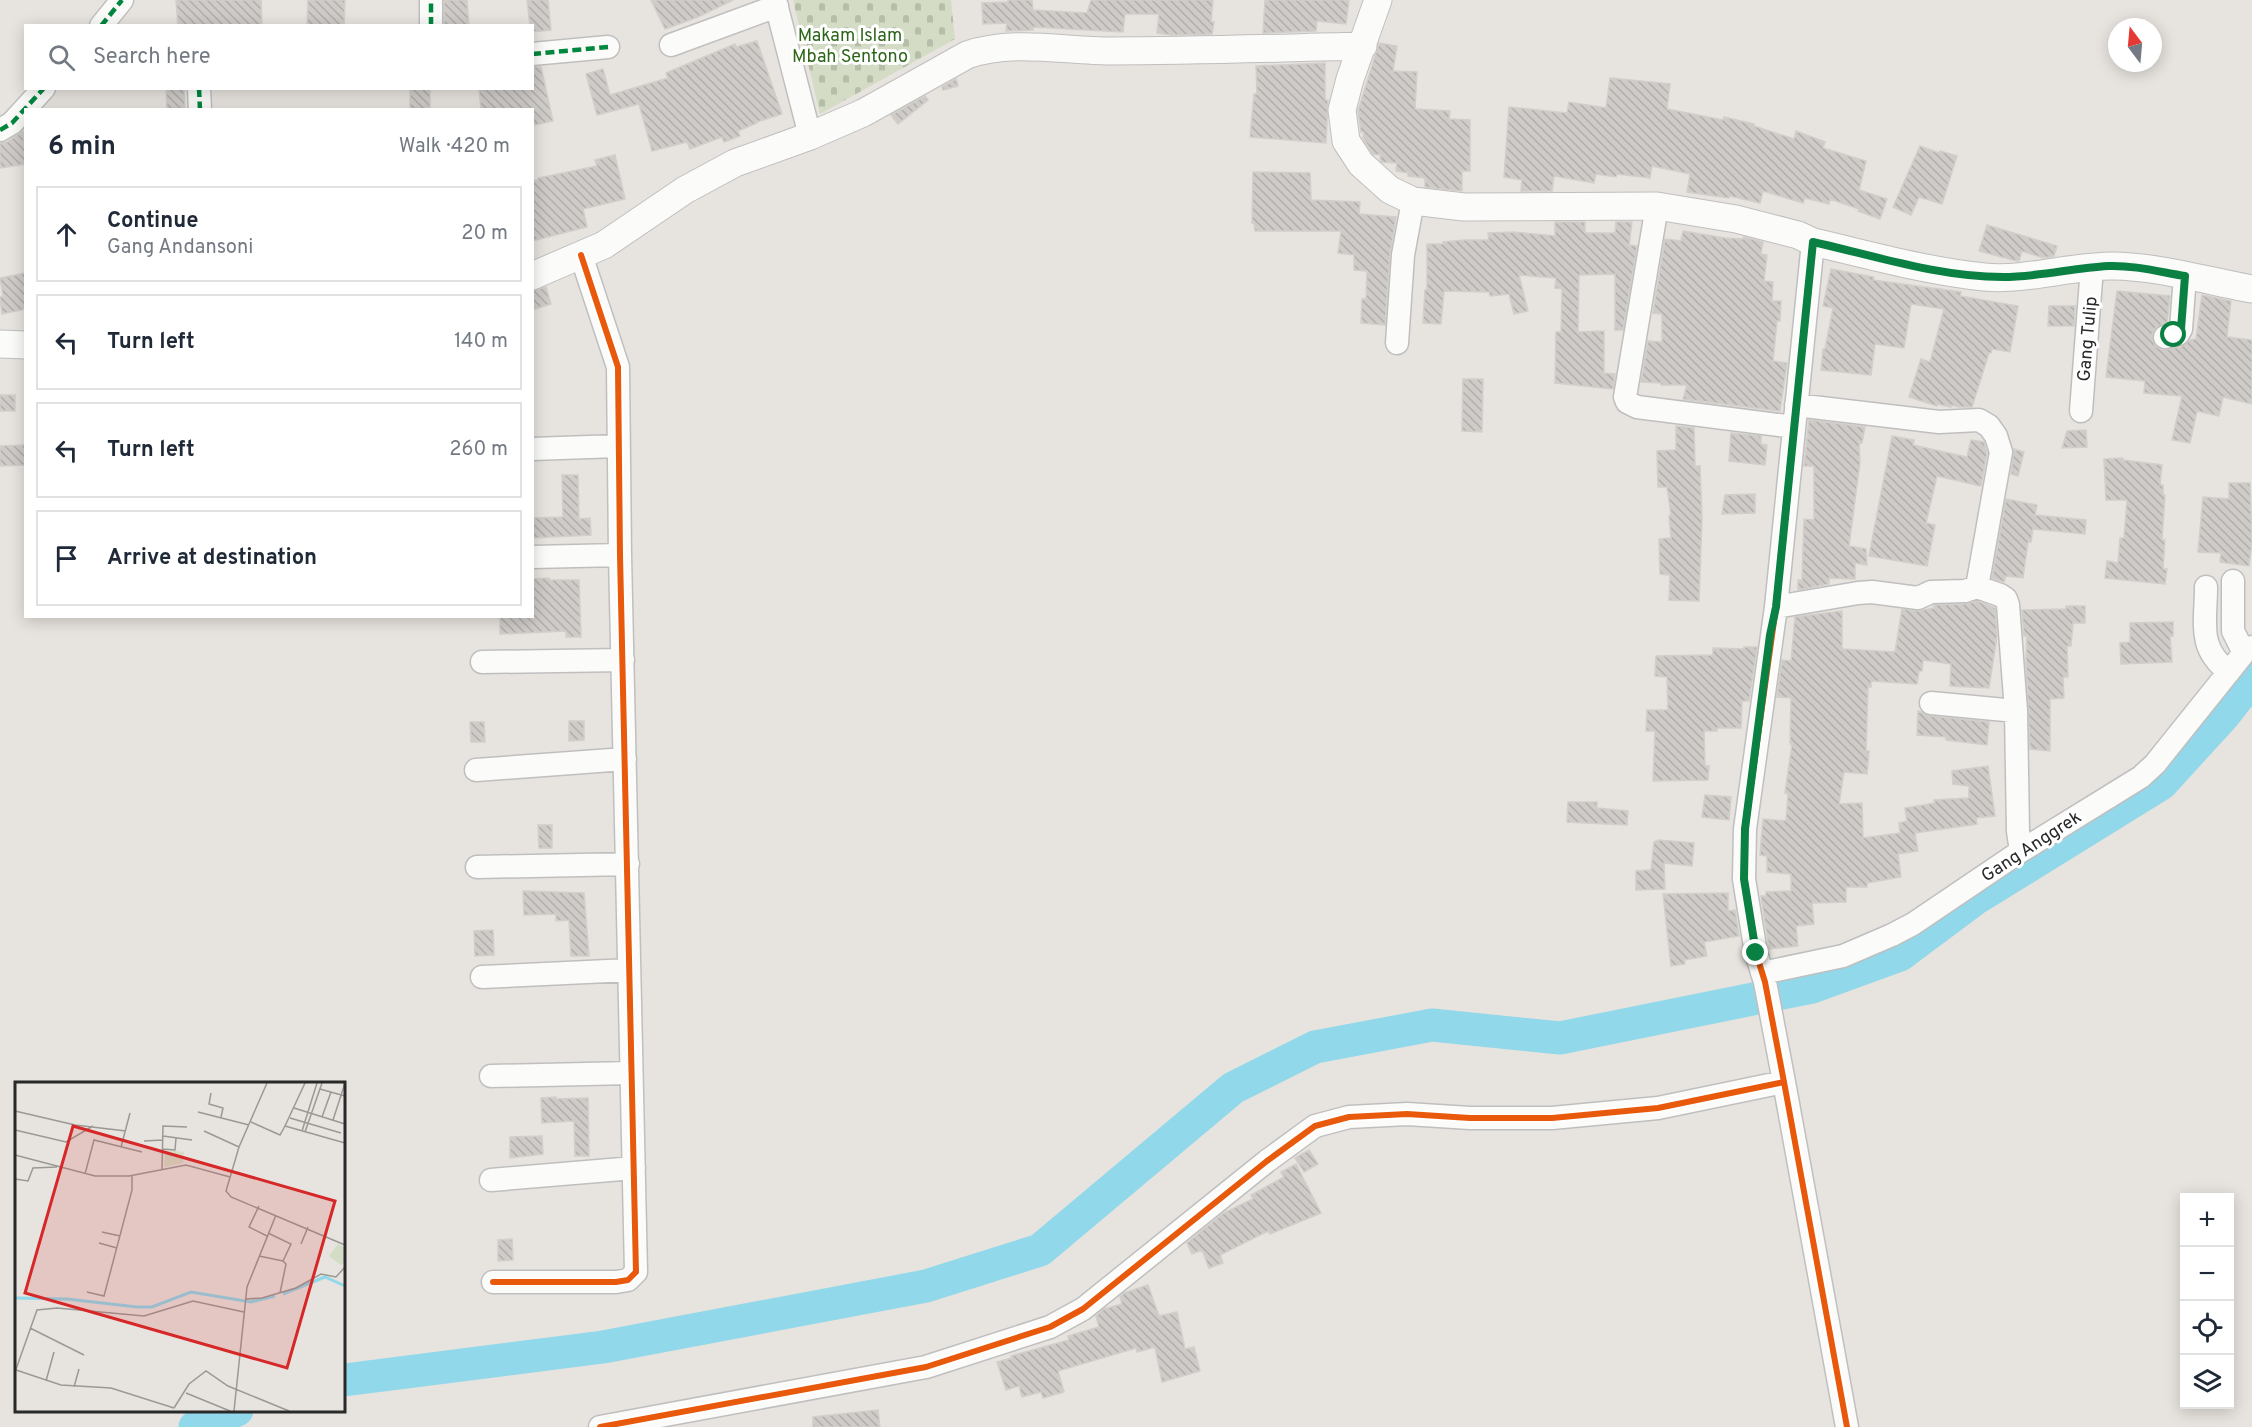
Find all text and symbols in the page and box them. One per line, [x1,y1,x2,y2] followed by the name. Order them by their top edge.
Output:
[2108,18,2162,72] north arrow
[24,24,534,90] search box
[792,25,908,69] park label: Makam Islam Mbah Sentono
[45,41,78,74] icon: search
[93,44,211,71] text: Search here
[48,131,116,164] text: 6 min
[399,134,510,160] text: Walk · 420 m
[107,208,198,235] text: Continue
[50,218,83,251] icon: ahead
[461,221,508,247] text: 20 m
[107,235,253,261] text: Gang Andansoni
[2073,296,2104,383] street label: Gang Tulip
[2160,321,2186,347] route start
[50,326,83,359] icon: left
[107,329,195,356] text: Turn left
[454,329,508,355] text: 140 m
[50,434,83,467] icon: left
[107,437,195,464] text: Turn left
[449,437,508,463] text: 260 m
[50,542,83,575] icon: arrive
[107,545,317,572] text: Arrive at destination
[1977,806,2086,888] street label: Gang Anggrek
[1742,939,1768,965] route end
[15,1082,345,1412] inset map
[2180,1193,2234,1409] map controls
[2180,1193,2234,1247] button: +
[2180,1247,2234,1301] button: −
[2180,1301,2234,1355] button: locate
[2180,1355,2234,1409] button: layers

